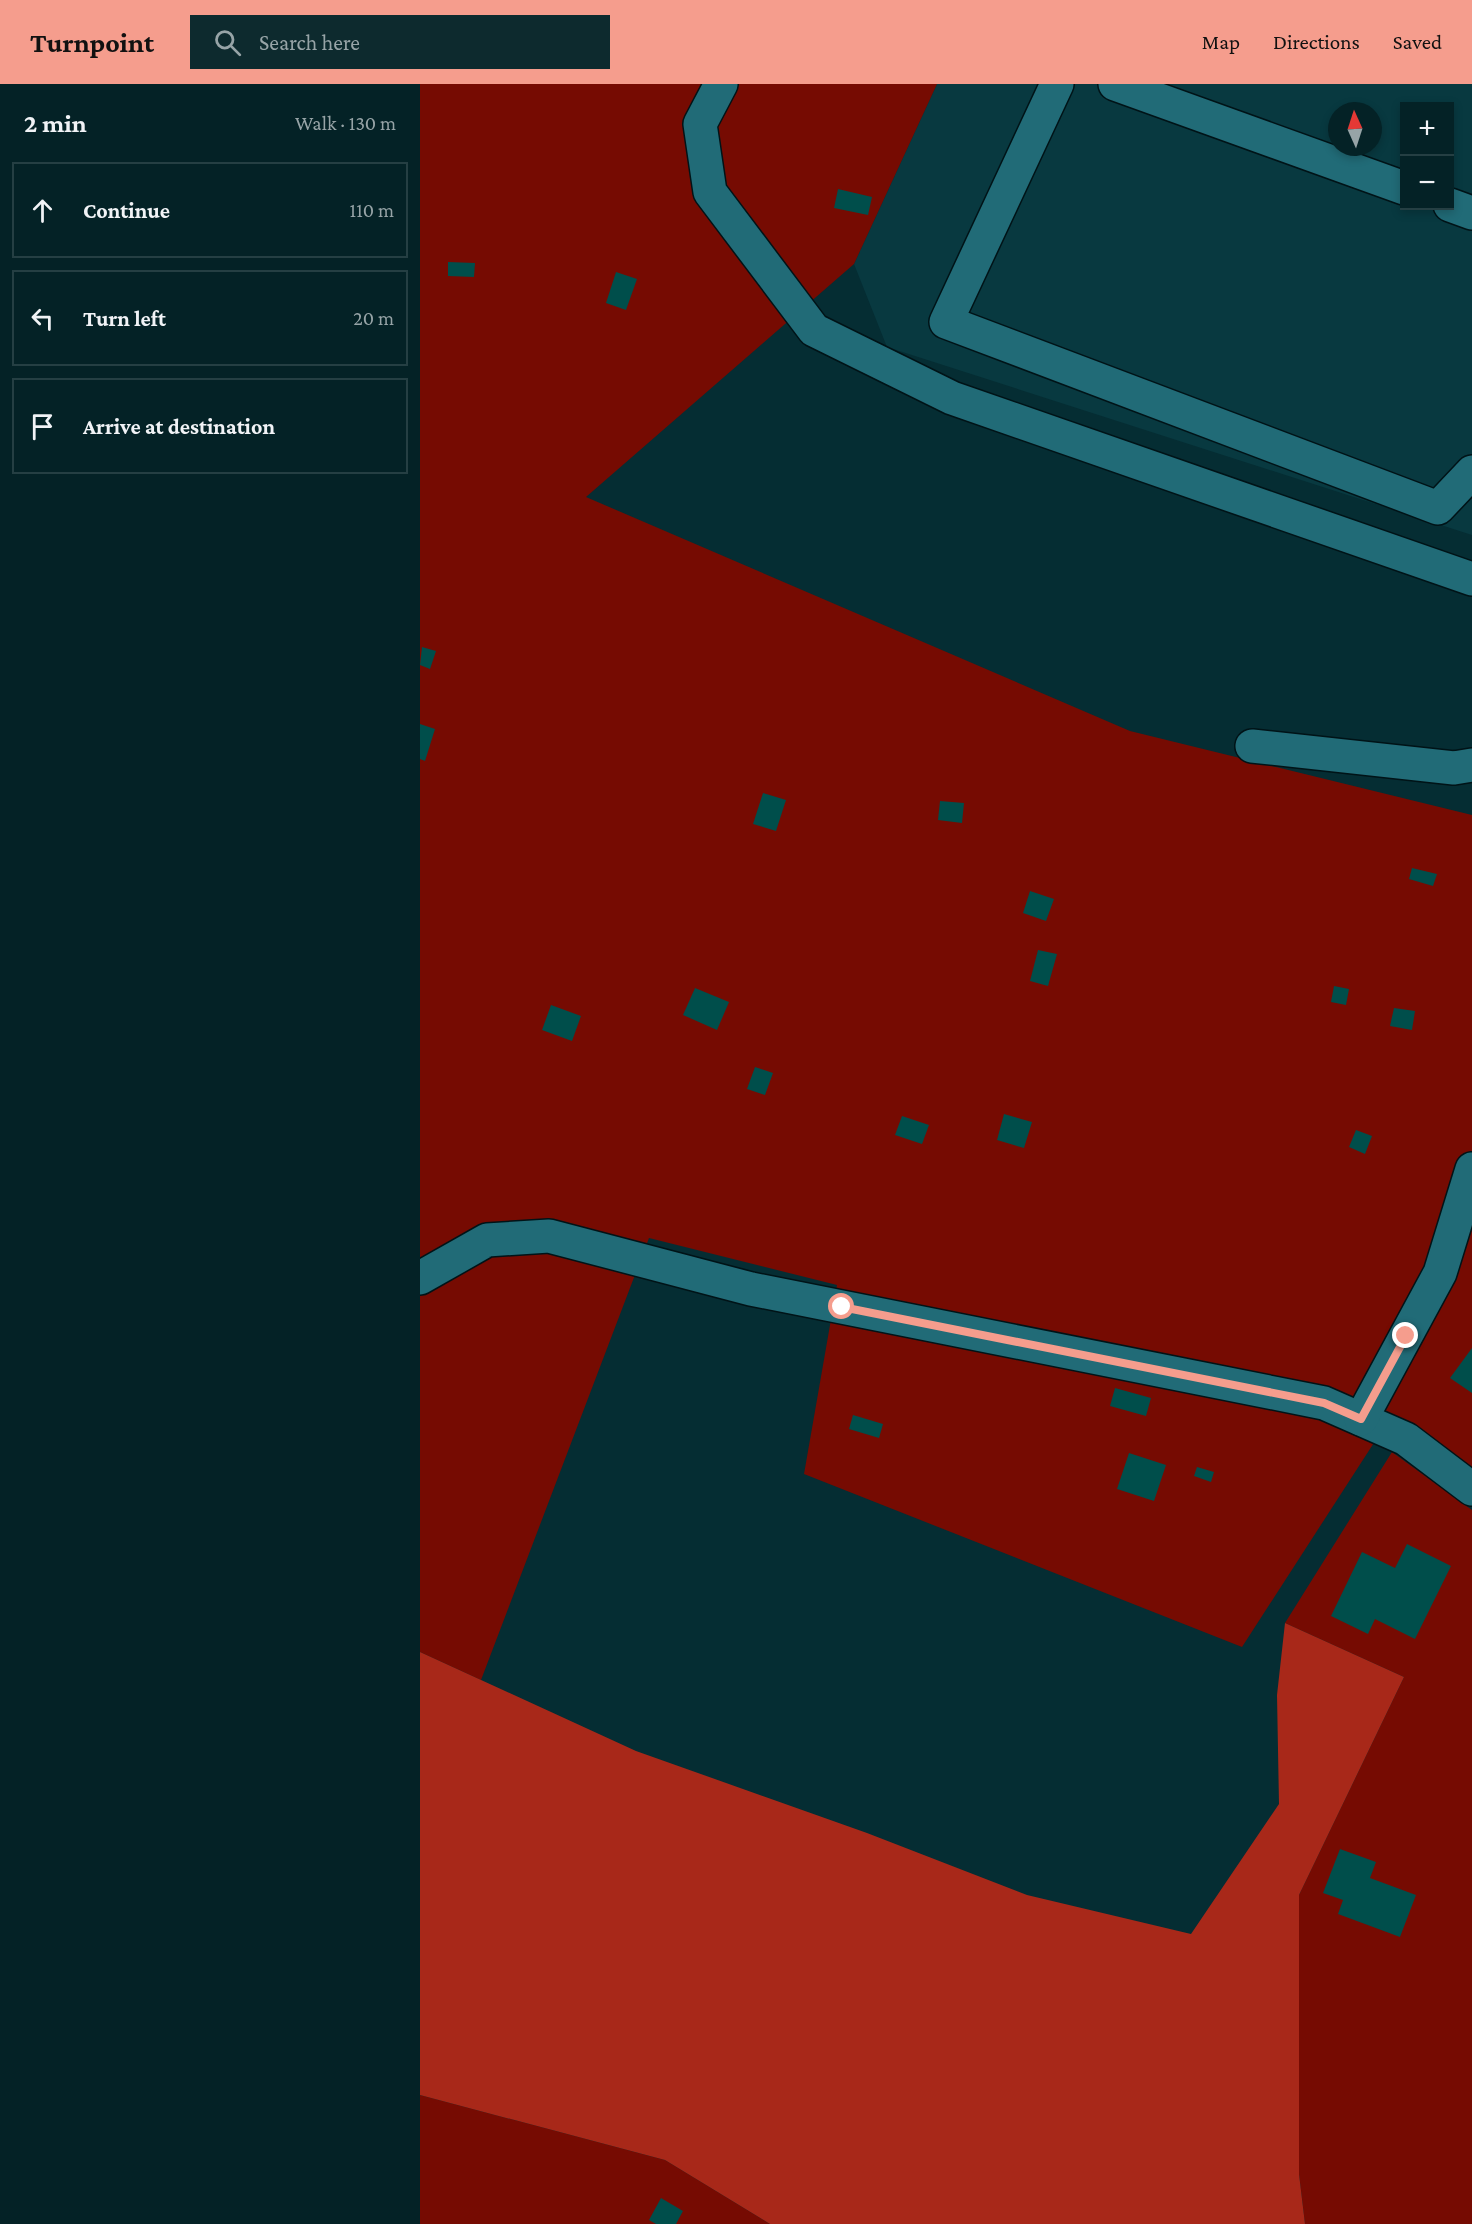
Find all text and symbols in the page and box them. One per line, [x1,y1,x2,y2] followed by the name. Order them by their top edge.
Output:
[190,15,610,69] search box
[211,26,244,59] icon: search
[30,27,154,58] text: Turnpoint
[259,30,360,55] text: Search here
[1202,30,1240,54] text: Map
[1273,30,1360,54] text: Directions
[1393,30,1442,54] text: Saved
[1328,102,1382,156] north arrow
[1400,102,1454,210] map controls
[1400,102,1454,156] button: +
[24,109,87,138] text: 2 min
[295,112,396,134] text: Walk · 130 m
[1400,156,1454,210] button: −
[26,194,59,227] icon: ahead
[83,198,170,223] text: Continue
[350,199,394,221] text: 110 m
[26,302,59,335] icon: left
[83,306,166,331] text: Turn left
[353,307,394,329] text: 20 m
[26,410,59,443] icon: arrive
[83,414,275,439] text: Arrive at destination
[828,1293,854,1319] route start
[1392,1322,1418,1348] route end

